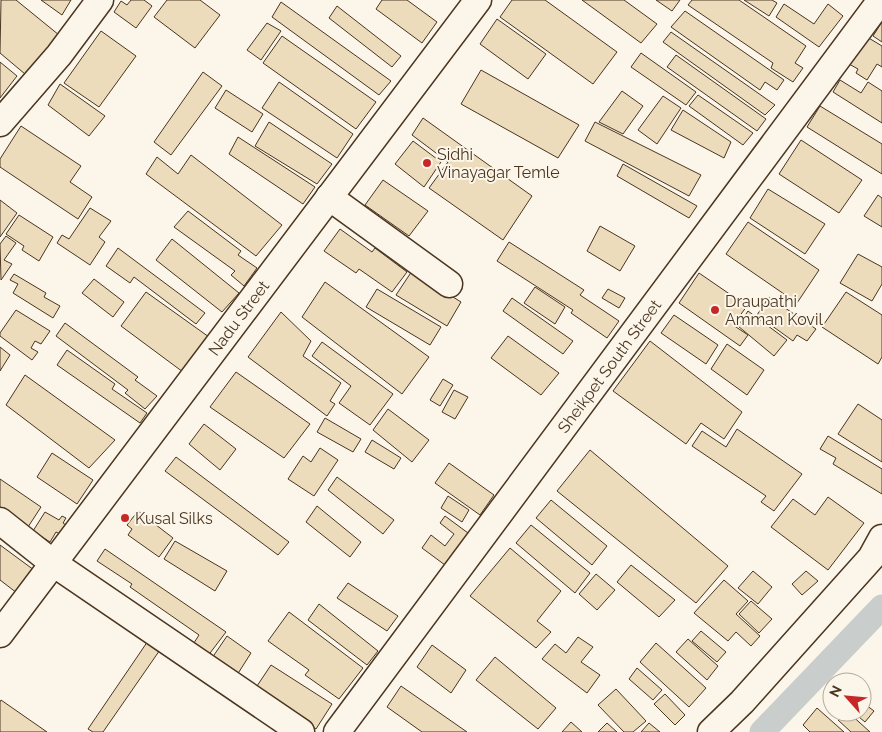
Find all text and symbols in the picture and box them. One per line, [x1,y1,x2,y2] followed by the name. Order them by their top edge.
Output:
[437,145,560,182] place label: Sidhi Vinayagar Temle
[421,157,433,169] marker: Sidhi Vinayagar Temle
[204,276,273,359] street label: Nadu Street
[725,292,823,329] place label: Draupathi Amman Kovil
[553,295,665,436] street label: Sheikpet South Street
[709,304,721,316] marker: Draupathi Amman Kovil
[135,509,213,528] place label: Kusal Silks
[119,512,131,524] marker: Kusal Silks
[822,672,872,722] north arrow
[826,683,845,699] text: N

